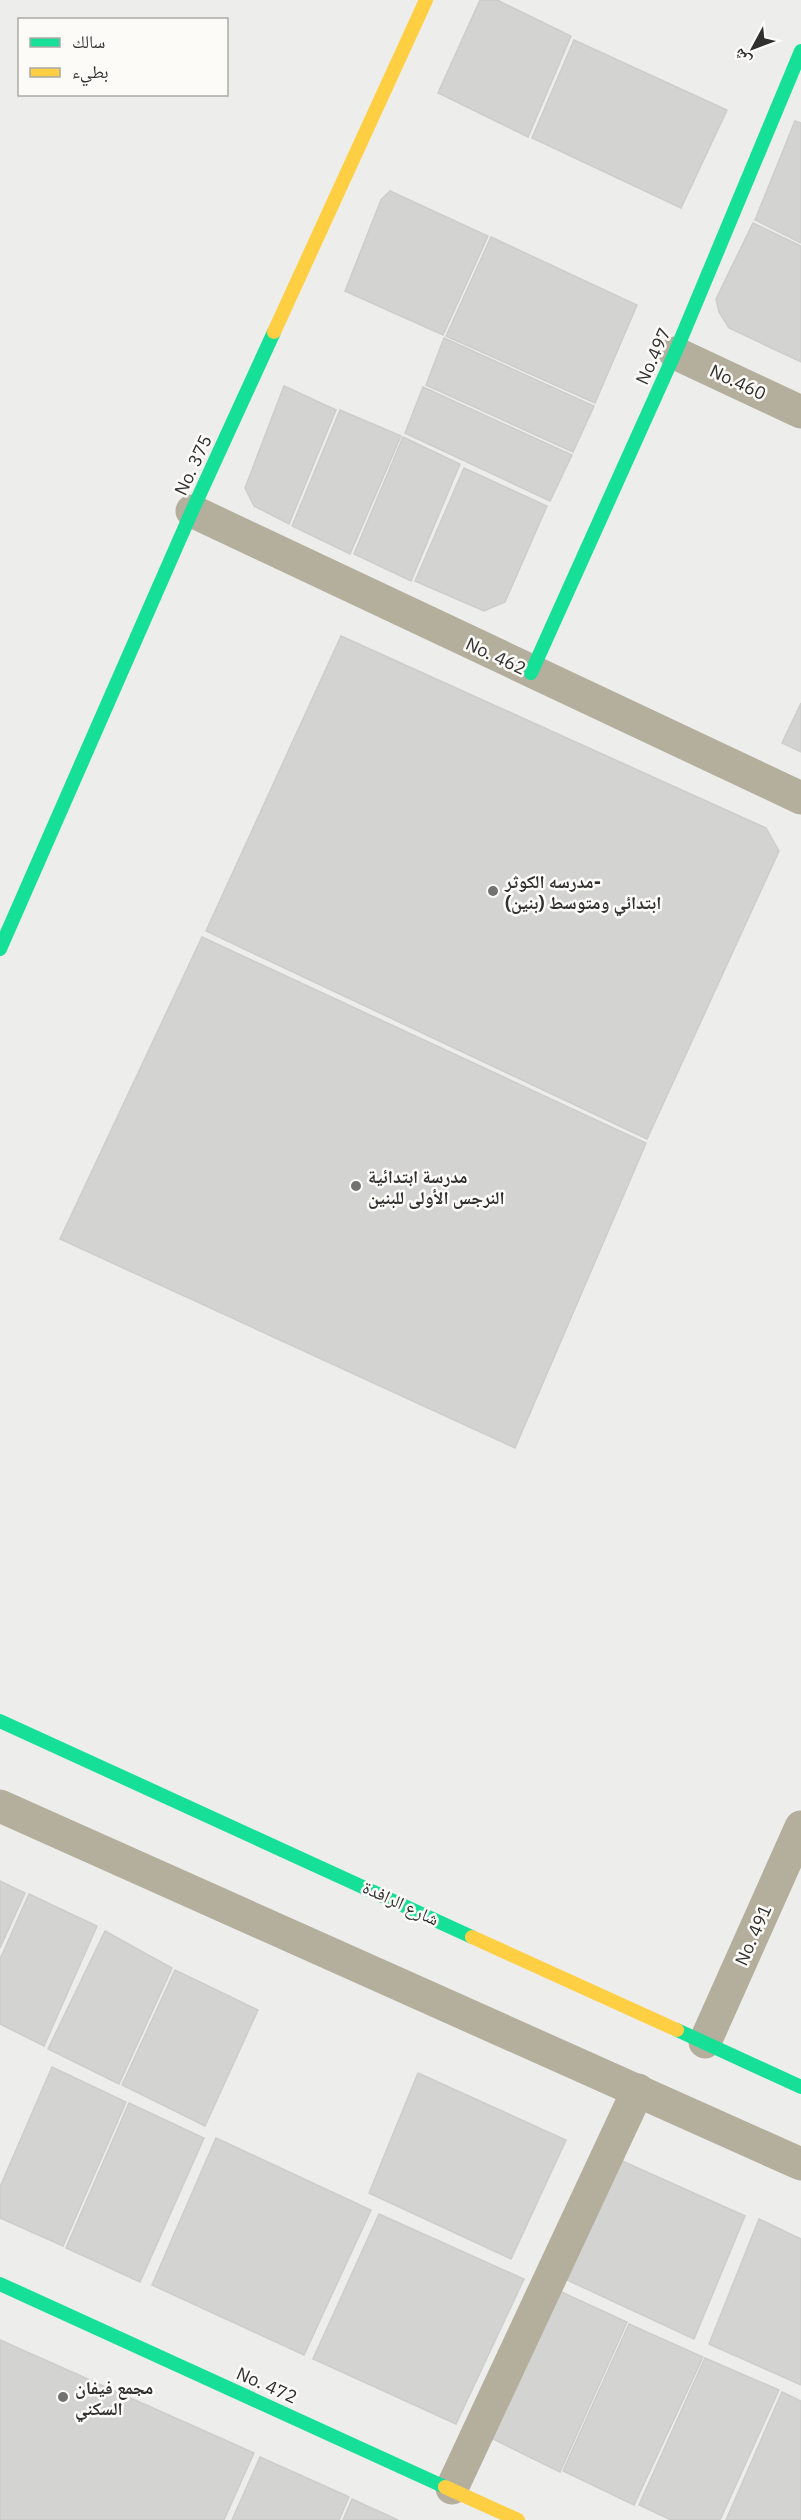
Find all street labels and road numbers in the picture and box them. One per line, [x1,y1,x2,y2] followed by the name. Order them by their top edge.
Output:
[630,324,676,388] street label: No.497
[706,359,770,405] street label: No.460
[169,431,217,499] street label: No. 375
[462,632,530,680] street label: No. 462
[359,1875,443,1931] street label: شارع الرافدة
[729,1901,777,1969] street label: No. 491
[233,2361,301,2409] street label: No. 472

